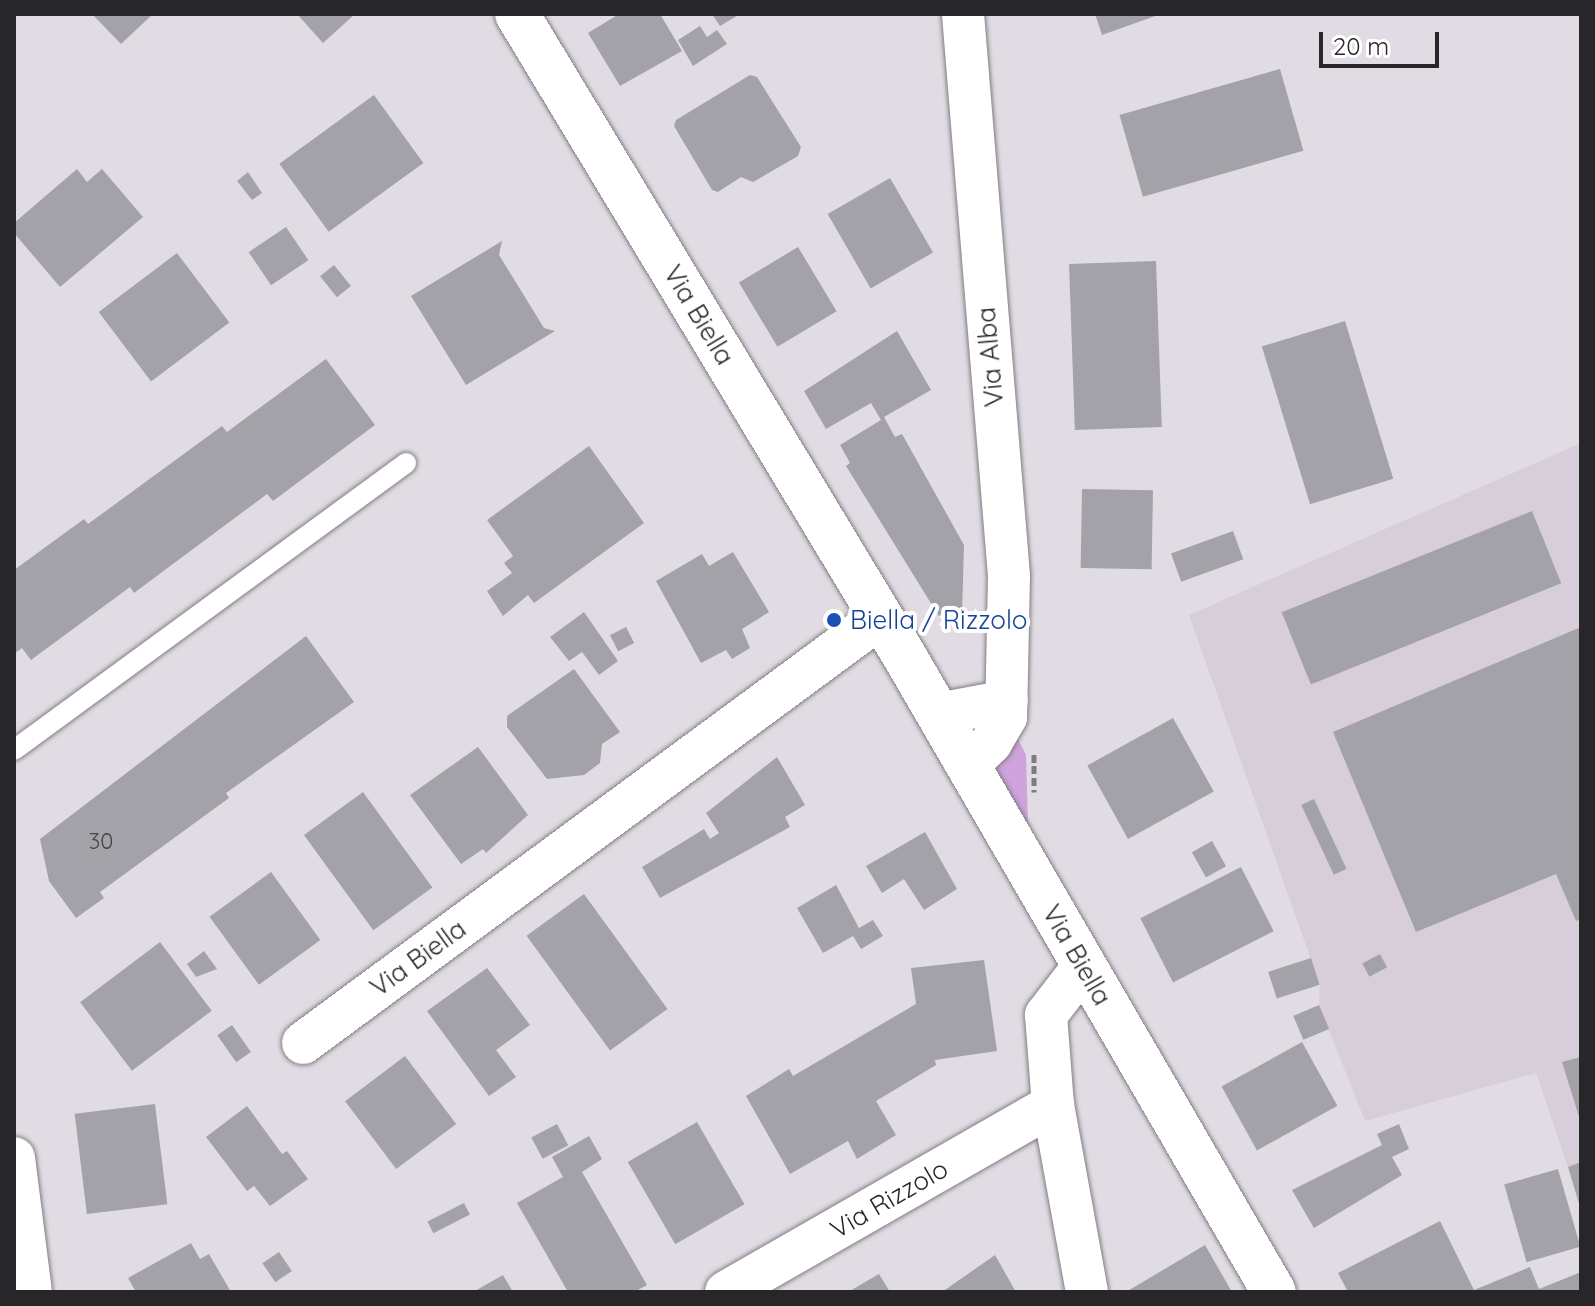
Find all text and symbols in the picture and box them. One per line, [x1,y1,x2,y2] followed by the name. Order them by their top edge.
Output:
[1323,16,1443,66] scale bar
[1333,31,1389,61] text: 20 m
[657,260,741,370] street label: Via Biella
[970,306,1010,408] street label: Via Alba
[850,604,1027,636] place label: Biella / Rizzolo
[825,611,843,629] marker: Biella / Rizzolo
[89,829,113,855] house number: 30
[1036,899,1118,1011] street label: Via Biella
[364,913,472,1003] street label: Via Biella
[825,1153,953,1245] street label: Via Rizzolo

